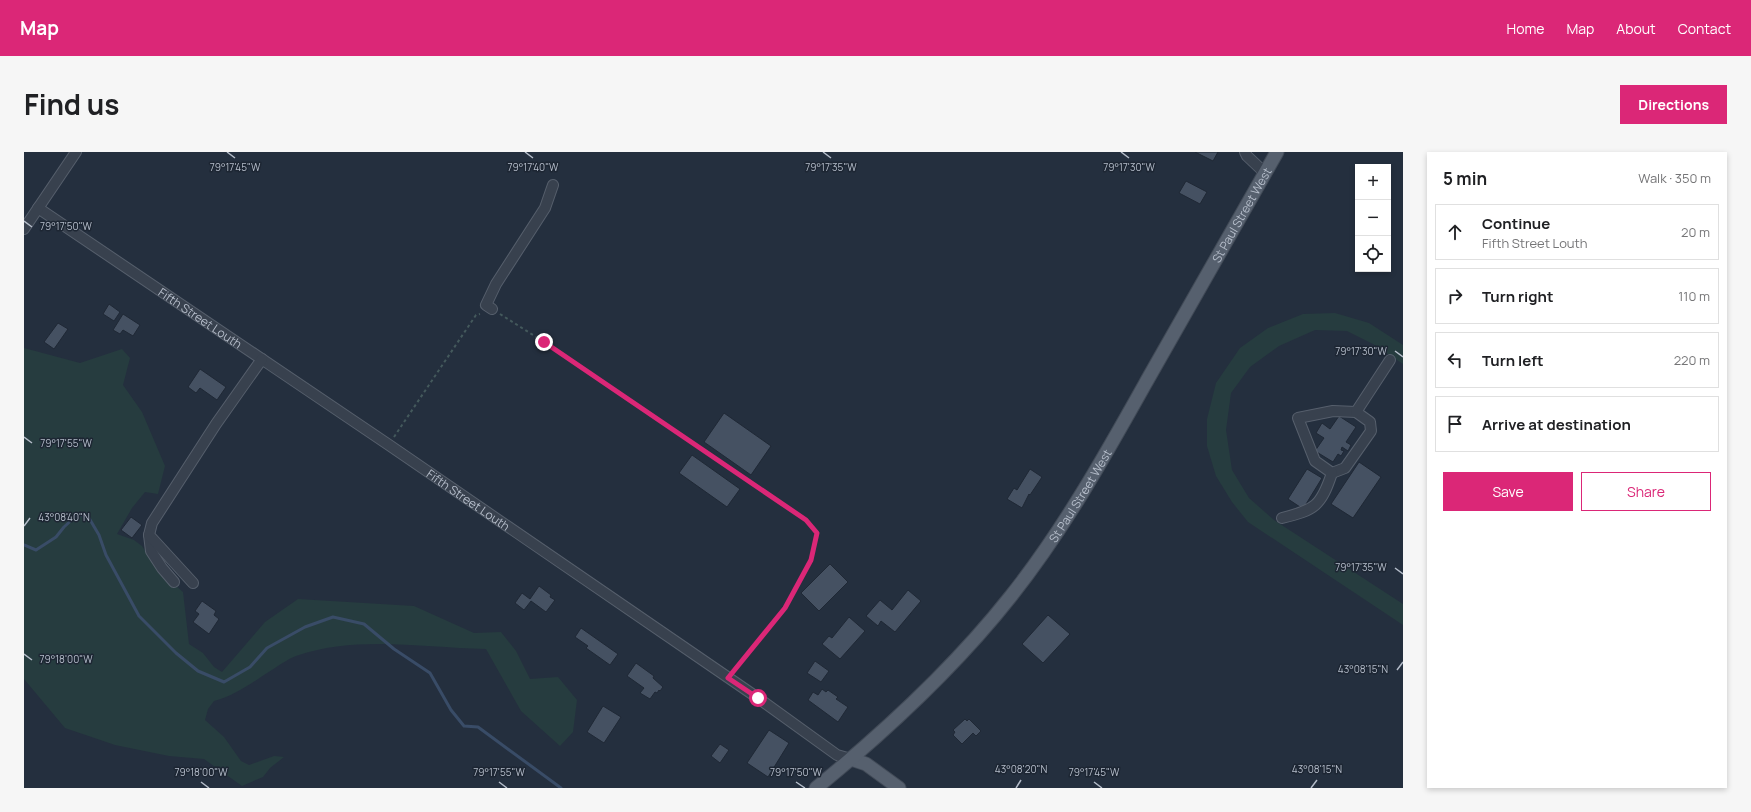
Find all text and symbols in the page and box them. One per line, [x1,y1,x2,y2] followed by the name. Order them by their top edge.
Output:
[20,15,59,41] text: Map
[1507,19,1544,38] text: Home
[1566,19,1594,38] text: Map
[1616,19,1656,38] text: About
[1678,19,1731,38] text: Contact
[24,85,119,123] text: Find us
[1620,85,1727,124] button: Directions
[210,160,261,174] text: 79°17'45"W
[508,160,559,174] text: 79°17'40"W
[805,160,857,174] text: 79°17'35"W
[1103,160,1155,174] text: 79°17'30"W
[1207,164,1275,265] street label: St Paul Street West
[1355,164,1391,272] map controls
[1355,164,1391,200] button: +
[1443,167,1487,190] text: 5 min
[1638,169,1711,187] text: Walk · 350 m
[1355,200,1391,236] button: −
[1482,213,1550,234] text: Continue
[40,219,93,233] text: 79°17'50"W
[1444,221,1466,243] icon: ahead
[1681,223,1710,241] text: 20 m
[1482,234,1587,252] text: Fifth Street Louth
[1355,236,1391,272] button: locate
[155,283,246,352] street label: Fifth Street Louth
[1444,285,1466,307] icon: right
[1482,286,1553,307] text: Turn right
[1678,287,1710,305] text: 110 m
[535,333,553,351] route end
[1335,344,1387,358] text: 79°17'30"W
[1444,349,1466,371] icon: left
[1482,350,1544,371] text: Turn left
[1674,351,1710,369] text: 220 m
[1444,413,1466,435] icon: arrive
[1482,414,1631,435] text: Arrive at destination
[40,436,92,450] text: 79°17'55"W
[1044,446,1115,546] street label: St Paul Street West
[424,465,514,534] street label: Fifth Street Louth
[1443,472,1573,511] button: Save
[1581,472,1711,511] button: Share
[38,510,90,524] text: 43°08'40"N
[1335,560,1387,574] text: 79°17'35"W
[39,652,93,666] text: 79°18'00"W
[1338,662,1388,676] text: 43°08'15"N
[749,689,767,707] route start
[995,762,1047,776] text: 43°08'20"N
[1292,762,1342,776] text: 43°08'15"N
[174,765,228,779] text: 79°18'00"W
[473,765,525,779] text: 79°17'55"W
[770,765,823,779] text: 79°17'50"W
[1069,765,1120,779] text: 79°17'45"W

